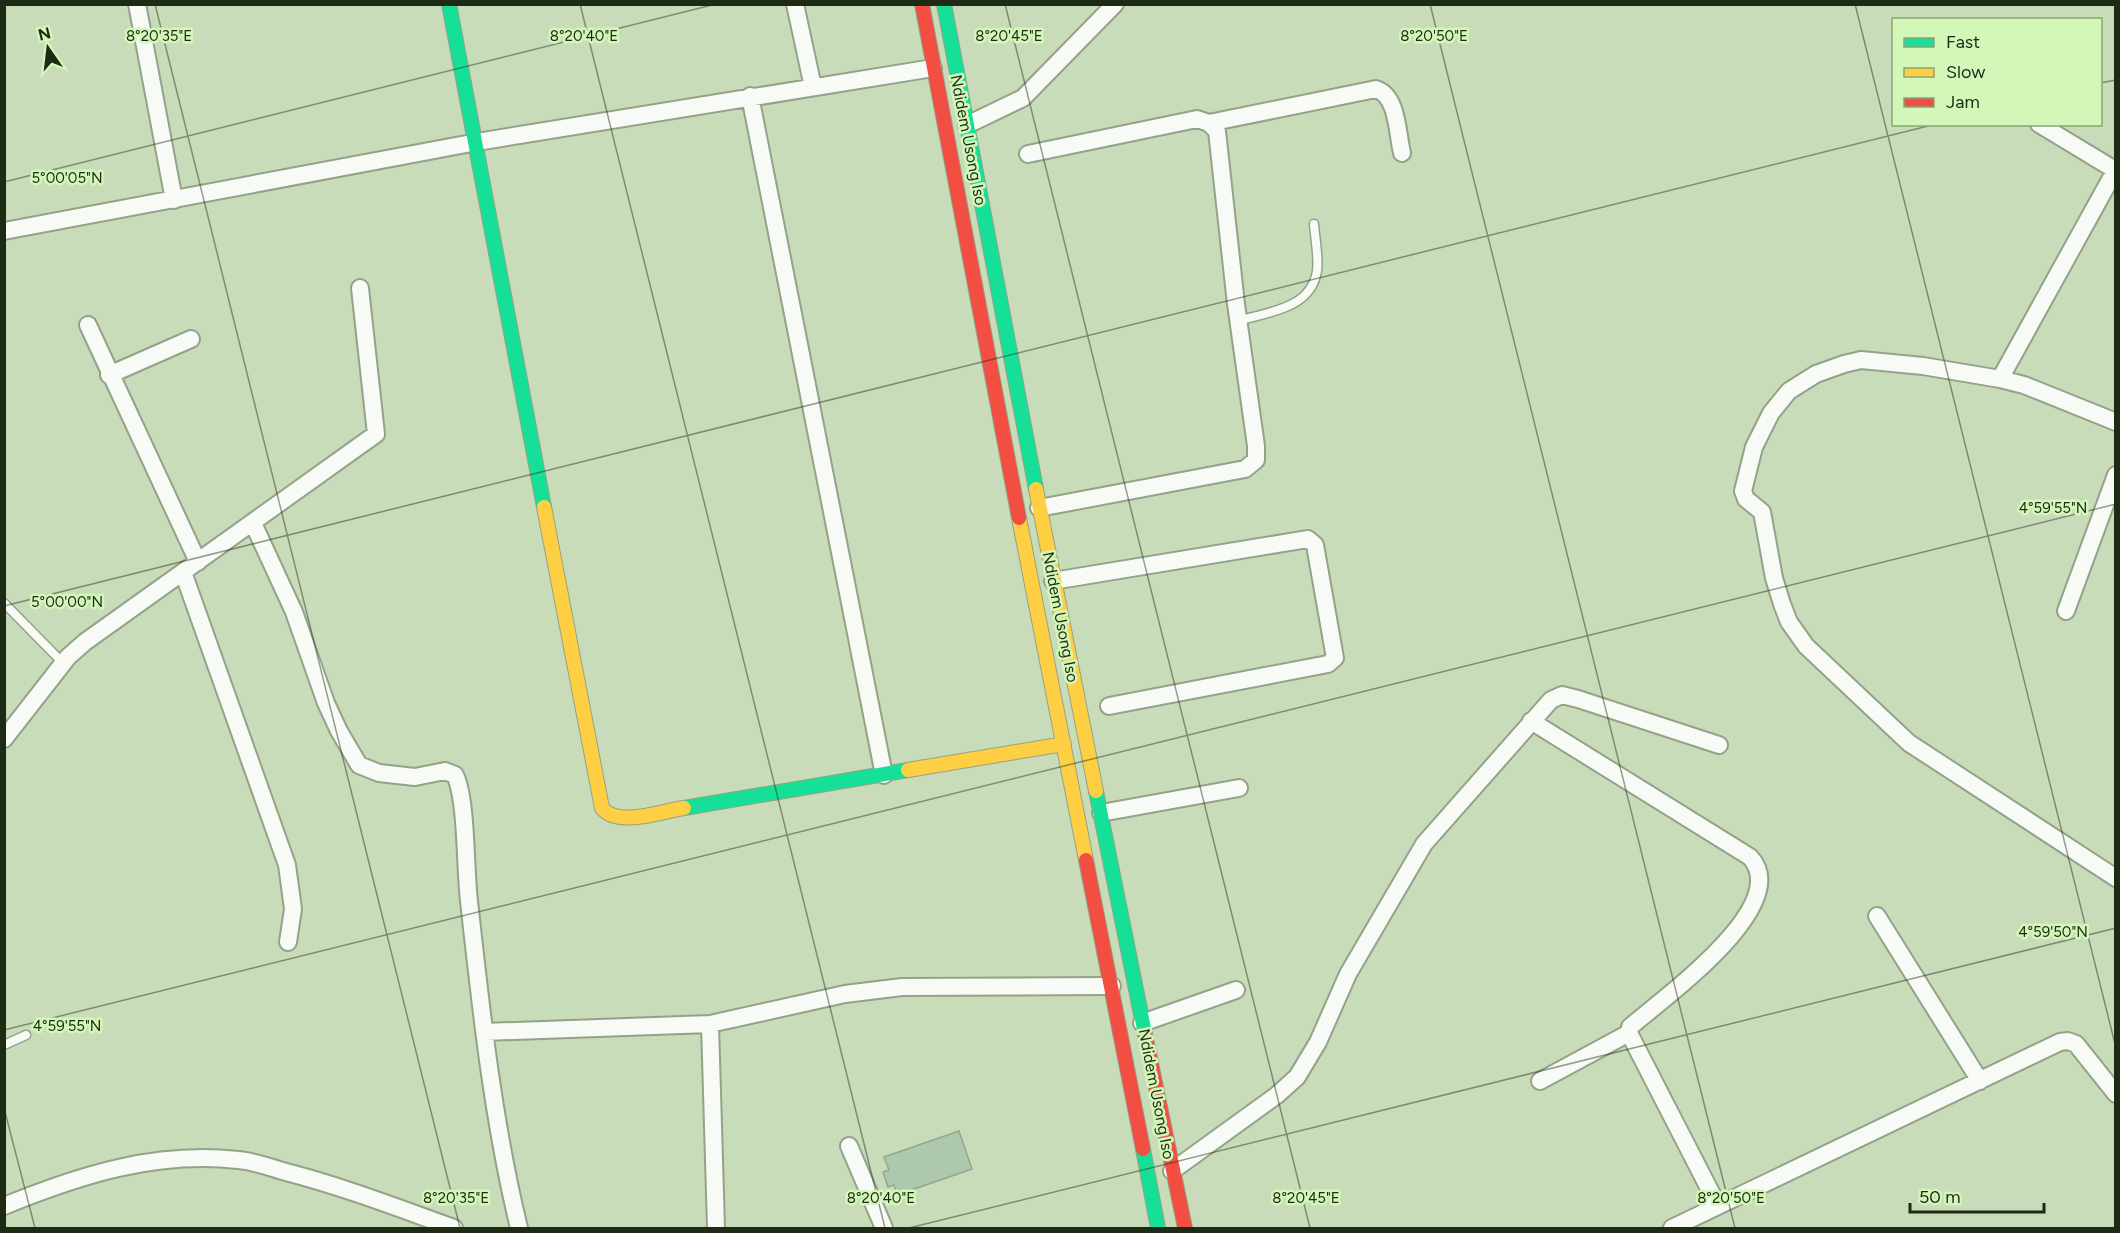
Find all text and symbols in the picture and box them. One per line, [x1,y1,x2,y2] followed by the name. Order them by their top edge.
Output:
[18,18,78,78] north arrow
[1892,18,2102,126] legend
[36,23,53,45] text: N
[126,27,192,45] text: 8°20'35"E
[550,27,618,45] text: 8°20'40"E
[975,27,1043,45] text: 8°20'45"E
[1400,27,1468,45] text: 8°20'50"E
[1946,31,1980,53] text: Fast
[1946,61,1985,83] text: Slow
[947,73,990,207] street label: Ndidem Usong Iso
[1946,91,1980,113] text: Jam
[31,169,103,187] text: 5°00'05"N
[2019,499,2087,517] text: 4°59'55"N
[1039,550,1082,684] street label: Ndidem Usong Iso
[31,593,103,611] text: 5°00'00"N
[2018,923,2088,941] text: 4°59'50"N
[33,1017,101,1035] text: 4°59'55"N
[1135,1027,1178,1161] street label: Ndidem Usong Iso
[1910,1176,2044,1214] scale bar
[1919,1186,1961,1208] text: 50 m
[423,1189,489,1207] text: 8°20'35"E
[847,1189,915,1207] text: 8°20'40"E
[1272,1189,1340,1207] text: 8°20'45"E
[1697,1189,1765,1207] text: 8°20'50"E

